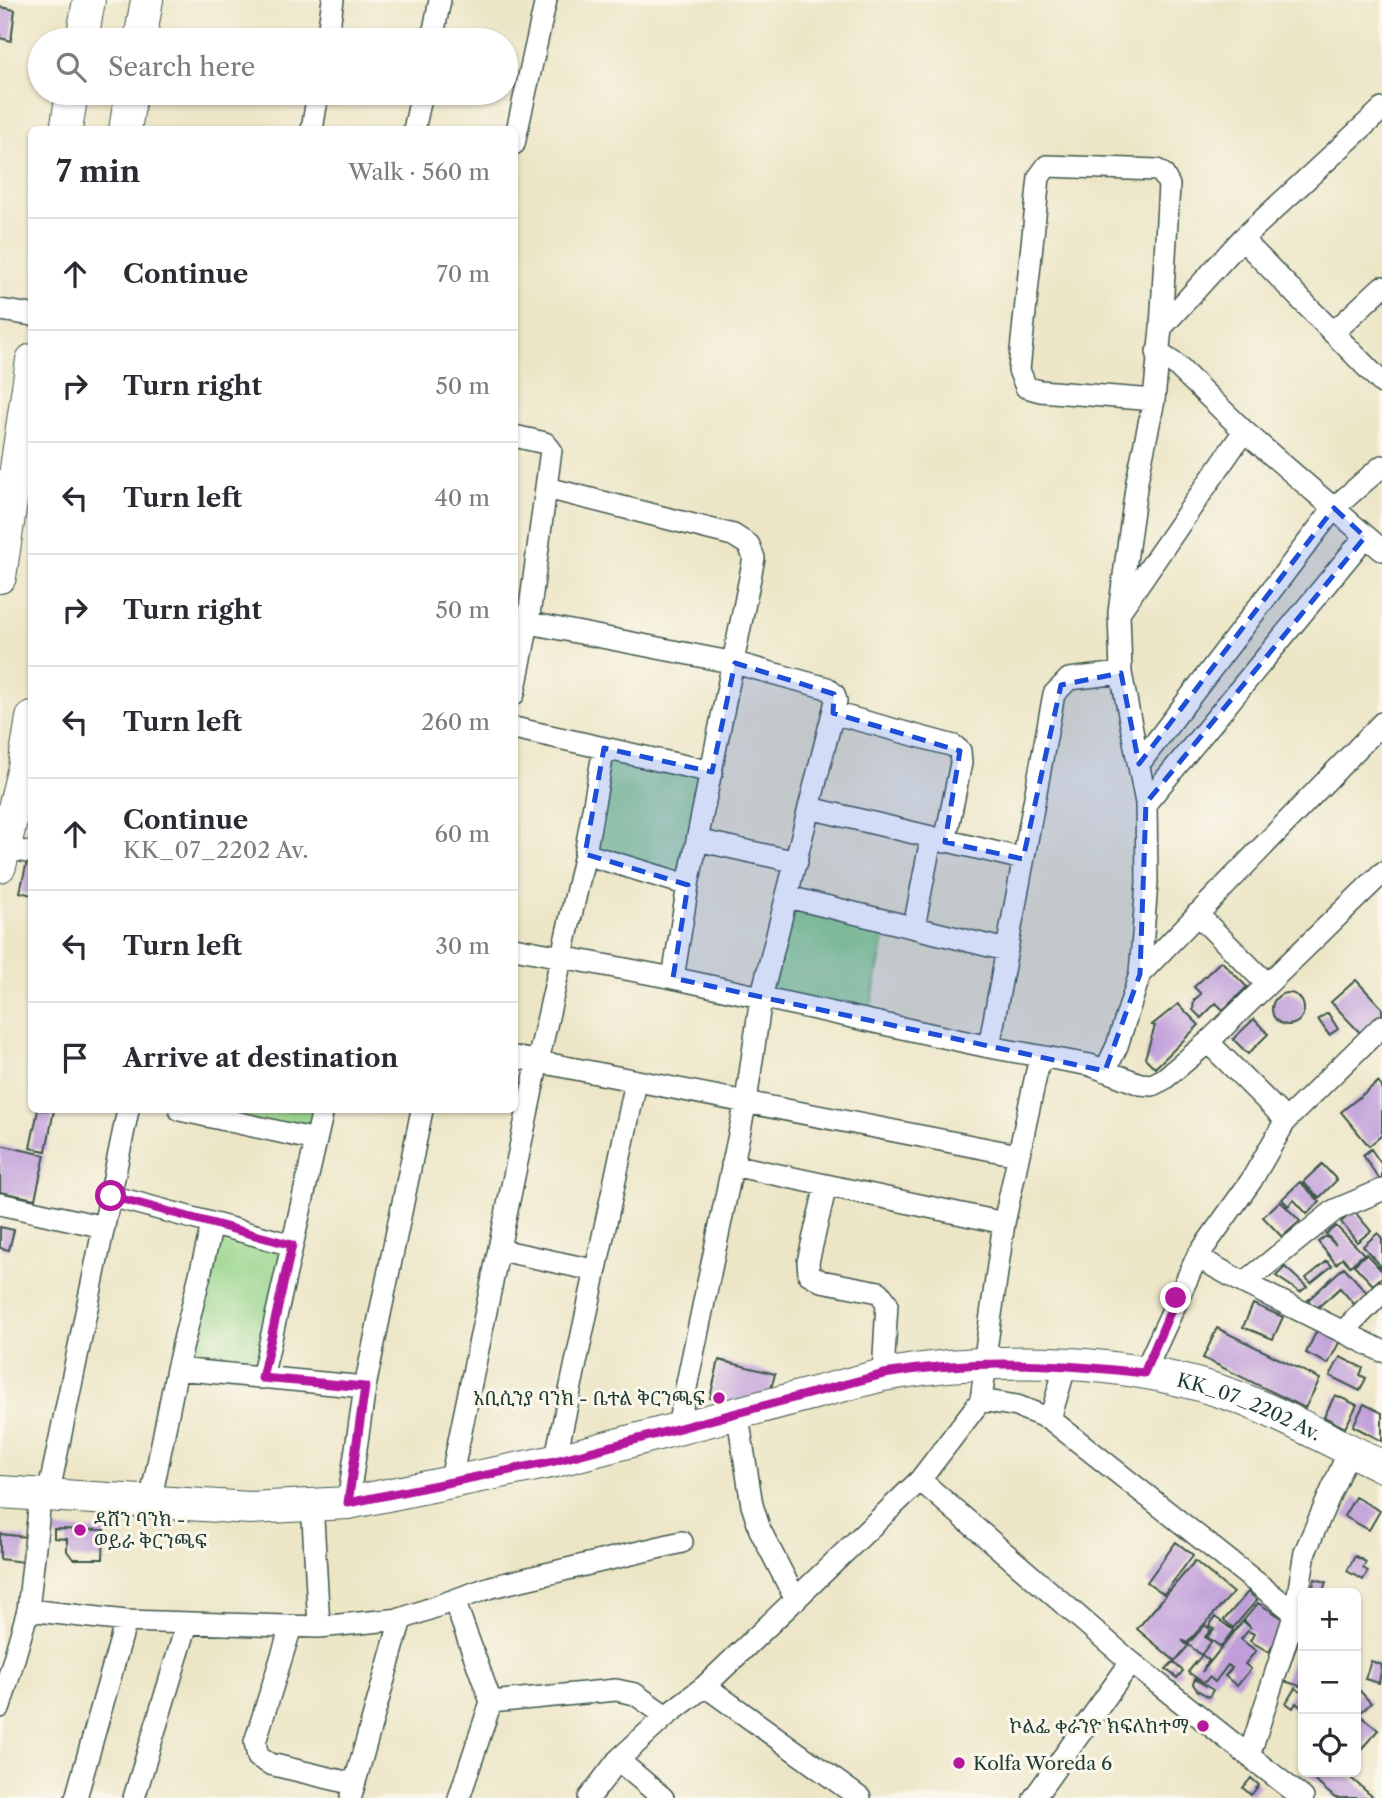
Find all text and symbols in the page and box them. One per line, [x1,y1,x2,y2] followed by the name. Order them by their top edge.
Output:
[28,28,518,105] search box
[52,48,90,86] icon: search
[108,51,255,83] text: Search here
[56,153,140,190] text: 7 min
[348,158,490,186] text: Walk · 560 m
[56,255,94,293] icon: ahead
[123,258,248,290] text: Continue
[437,260,490,288] text: 70 m
[56,367,94,405] icon: right
[123,370,262,402] text: Turn right
[435,372,490,400] text: 50 m
[56,479,94,517] icon: left
[123,482,242,514] text: Turn left
[435,484,490,512] text: 40 m
[56,591,94,629] icon: right
[123,594,262,626] text: Turn right
[435,596,490,624] text: 50 m
[56,703,94,741] icon: left
[123,706,242,738] text: Turn left
[421,708,490,736] text: 260 m
[123,804,248,836] text: Continue
[56,815,94,853] icon: ahead
[434,820,490,848] text: 60 m
[123,836,309,864] text: KK_07_2202 Av.
[56,927,94,965] icon: left
[123,930,242,962] text: Turn left
[435,932,490,960] text: 30 m
[56,1039,94,1077] icon: arrive
[123,1042,398,1074] text: Arrive at destination
[95,1180,126,1211] route start
[1160,1282,1191,1313] route end
[1175,1368,1325,1445] street label: KK_07_2202 Av.
[474,1387,705,1410] place label: አቢሲንያ ባንክ - ቤተል ቅርንጫፍ
[711,1390,727,1406] marker: አቢሲንያ ባንክ - ቤተል ቅርንጫፍ
[94,1508,207,1553] place label: ዳሸን ባንክ - ወይራ ቅርንጫፍ
[72,1522,88,1538] marker: ዳሸን ባንክ - ወይራ ቅርንጫፍ
[1298,1588,1361,1777] map controls
[1298,1588,1361,1651] button: +
[1298,1651,1361,1714] button: −
[1298,1714,1361,1777] button: locate
[1009,1715,1189,1738] place label: ኮልፌ ቀራንዮ ክፍለከተማ
[1195,1718,1211,1734] marker: ኮልፌ ቀራንዮ ክፍለከተማ
[973,1752,1112,1775] place label: Kolfa Woreda 6
[951,1755,967,1771] marker: Kolfa Woreda 6

